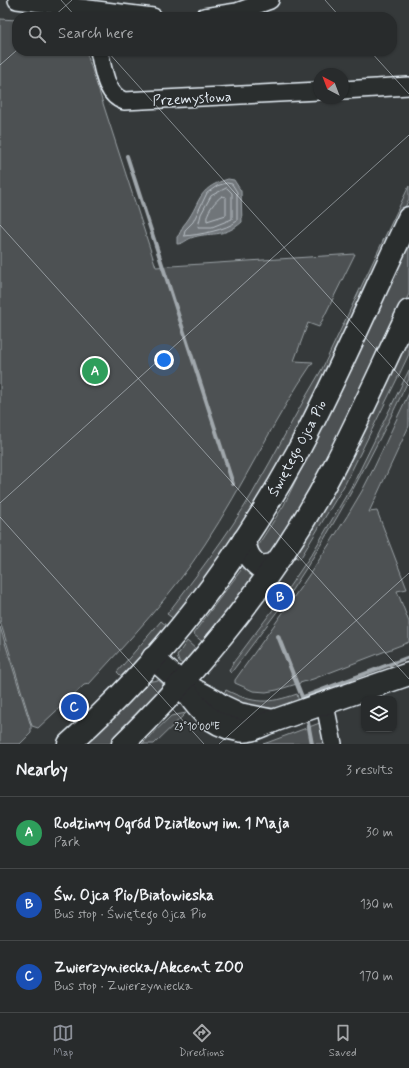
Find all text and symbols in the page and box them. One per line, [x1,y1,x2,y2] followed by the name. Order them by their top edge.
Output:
[12,12,397,56] search box
[26,23,48,45] icon: search
[58,24,134,44] text: Search here
[313,68,349,104] north arrow
[152,88,232,110] street label: Przemysłowa
[154,350,174,370] your location
[82,356,108,386] pin: A
[265,397,333,501] street label: Świętego Ojca Pio
[267,582,293,612] pin: B
[61,692,87,722] pin: C
[361,696,397,732] map controls
[361,696,397,732] button: layers
[174,720,220,734] text: 23°10'00"E
[16,759,68,781] text: Nearby
[346,762,393,779] text: 3 results
[54,814,290,834] text: Rodzinny Ogród Działkowy im. 1 Maja
[25,824,33,841] text: A
[366,824,393,841] text: 30 m
[54,834,80,851] text: Park
[54,886,214,906] text: Św. Ojca Pio/Białowieska
[25,896,33,913] text: B
[360,896,393,913] text: 130 m
[54,906,206,923] text: Bus stop · Świętego Ojca Pio
[54,958,244,978] text: Zwierzyniecka/Akcent ZOO
[24,968,34,985] text: C
[359,968,393,985] text: 170 m
[54,978,193,995] text: Bus stop · Zwierzyniecka
[52,1022,74,1060] tab: Map
[179,1022,224,1060] tab: Directions
[329,1022,357,1060] tab: Saved

